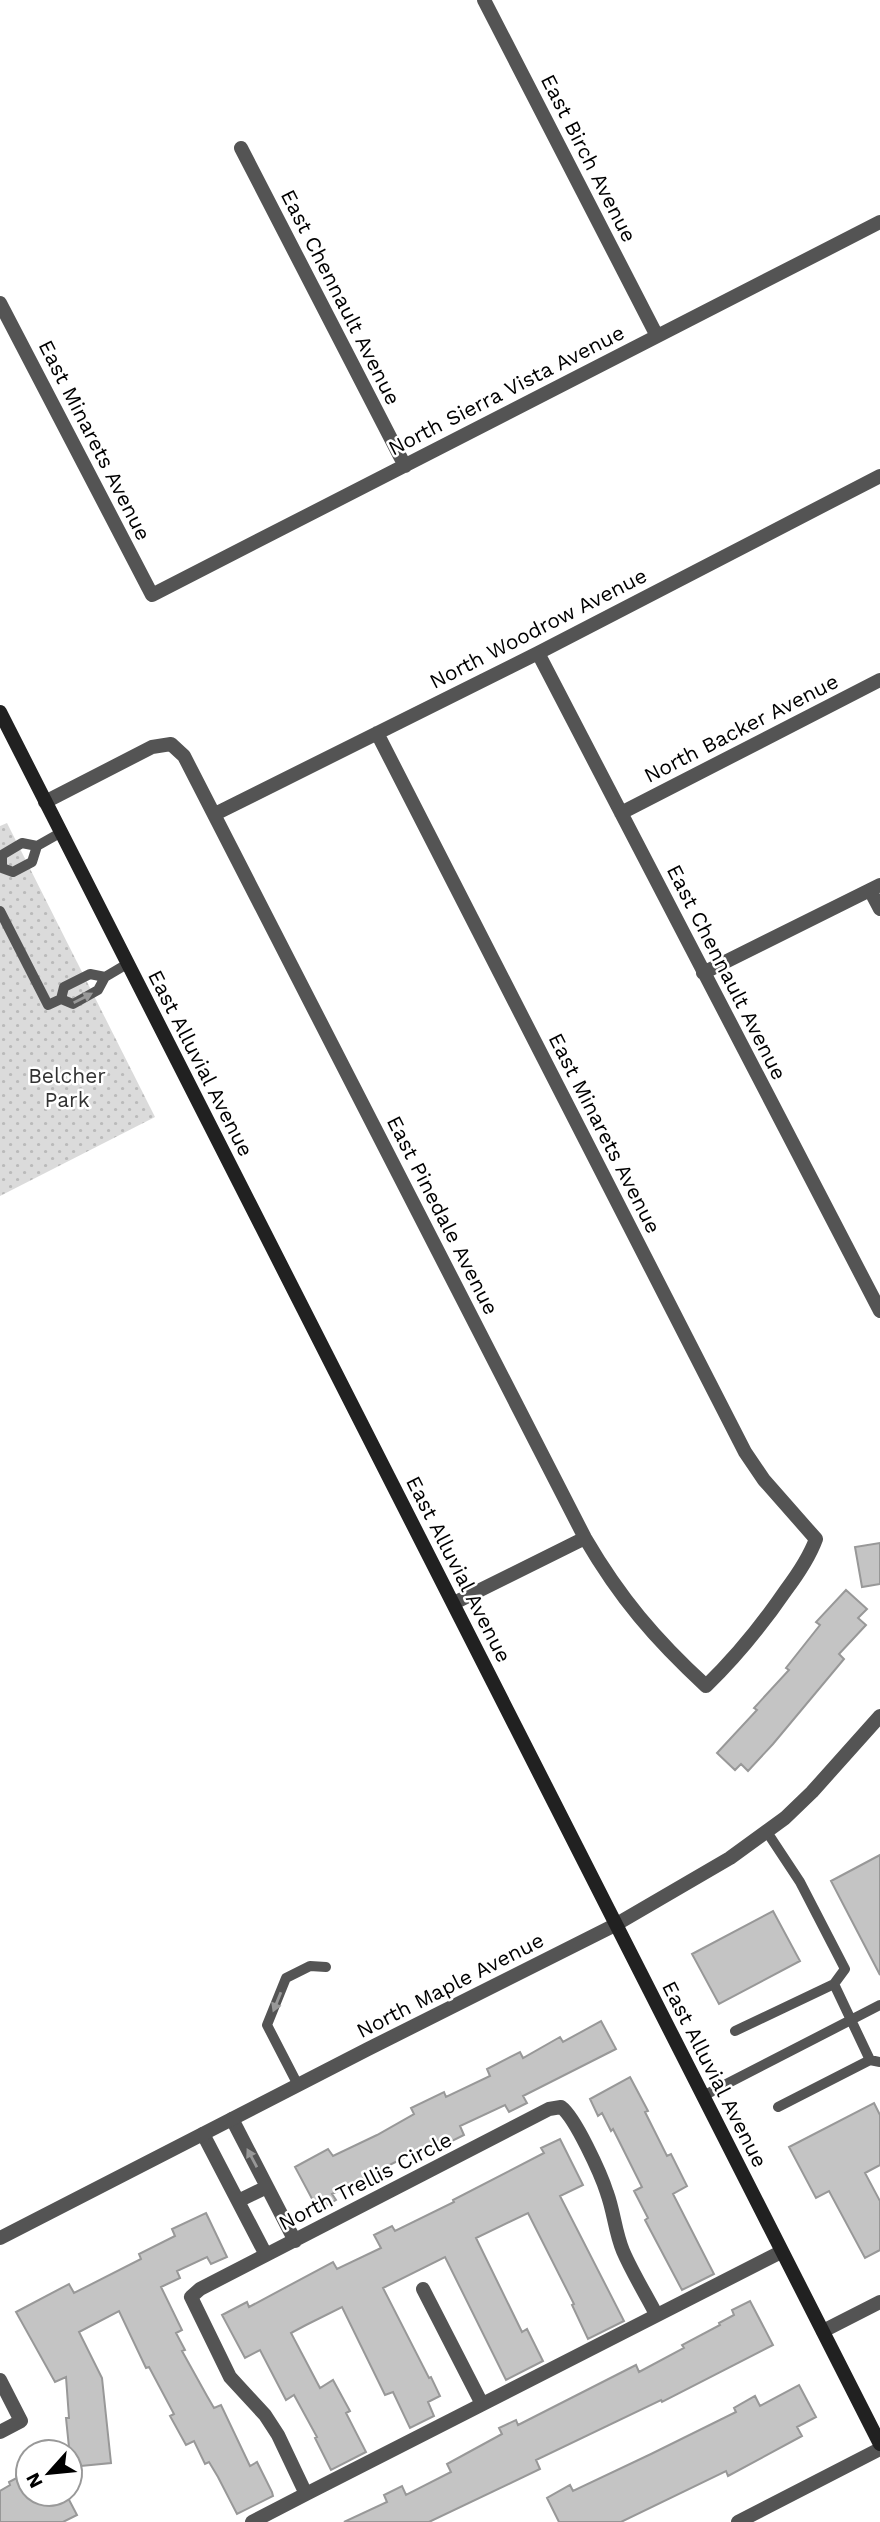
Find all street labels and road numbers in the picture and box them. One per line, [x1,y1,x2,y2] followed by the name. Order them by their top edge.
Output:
[536,70,642,246] street label: East Birch Avenue
[276,185,406,409] street label: East Chennault Avenue
[384,319,628,461] street label: North Sierra Vista Avenue
[34,336,156,544] street label: East Minarets Avenue
[425,562,651,694] street label: North Woodrow Avenue
[640,668,842,788] street label: North Backer Avenue
[662,860,792,1084] street label: East Chennault Avenue
[143,966,259,1160] street label: East Alluvial Avenue
[544,1029,666,1237] street label: East Minarets Avenue
[382,1111,504,1319] street label: East Pinedale Avenue
[401,1472,517,1666] street label: East Alluvial Avenue
[352,1927,548,2043] street label: North Maple Avenue
[657,1977,773,2171] street label: East Alluvial Avenue
[274,2127,456,2235] street label: North Trellis Circle

